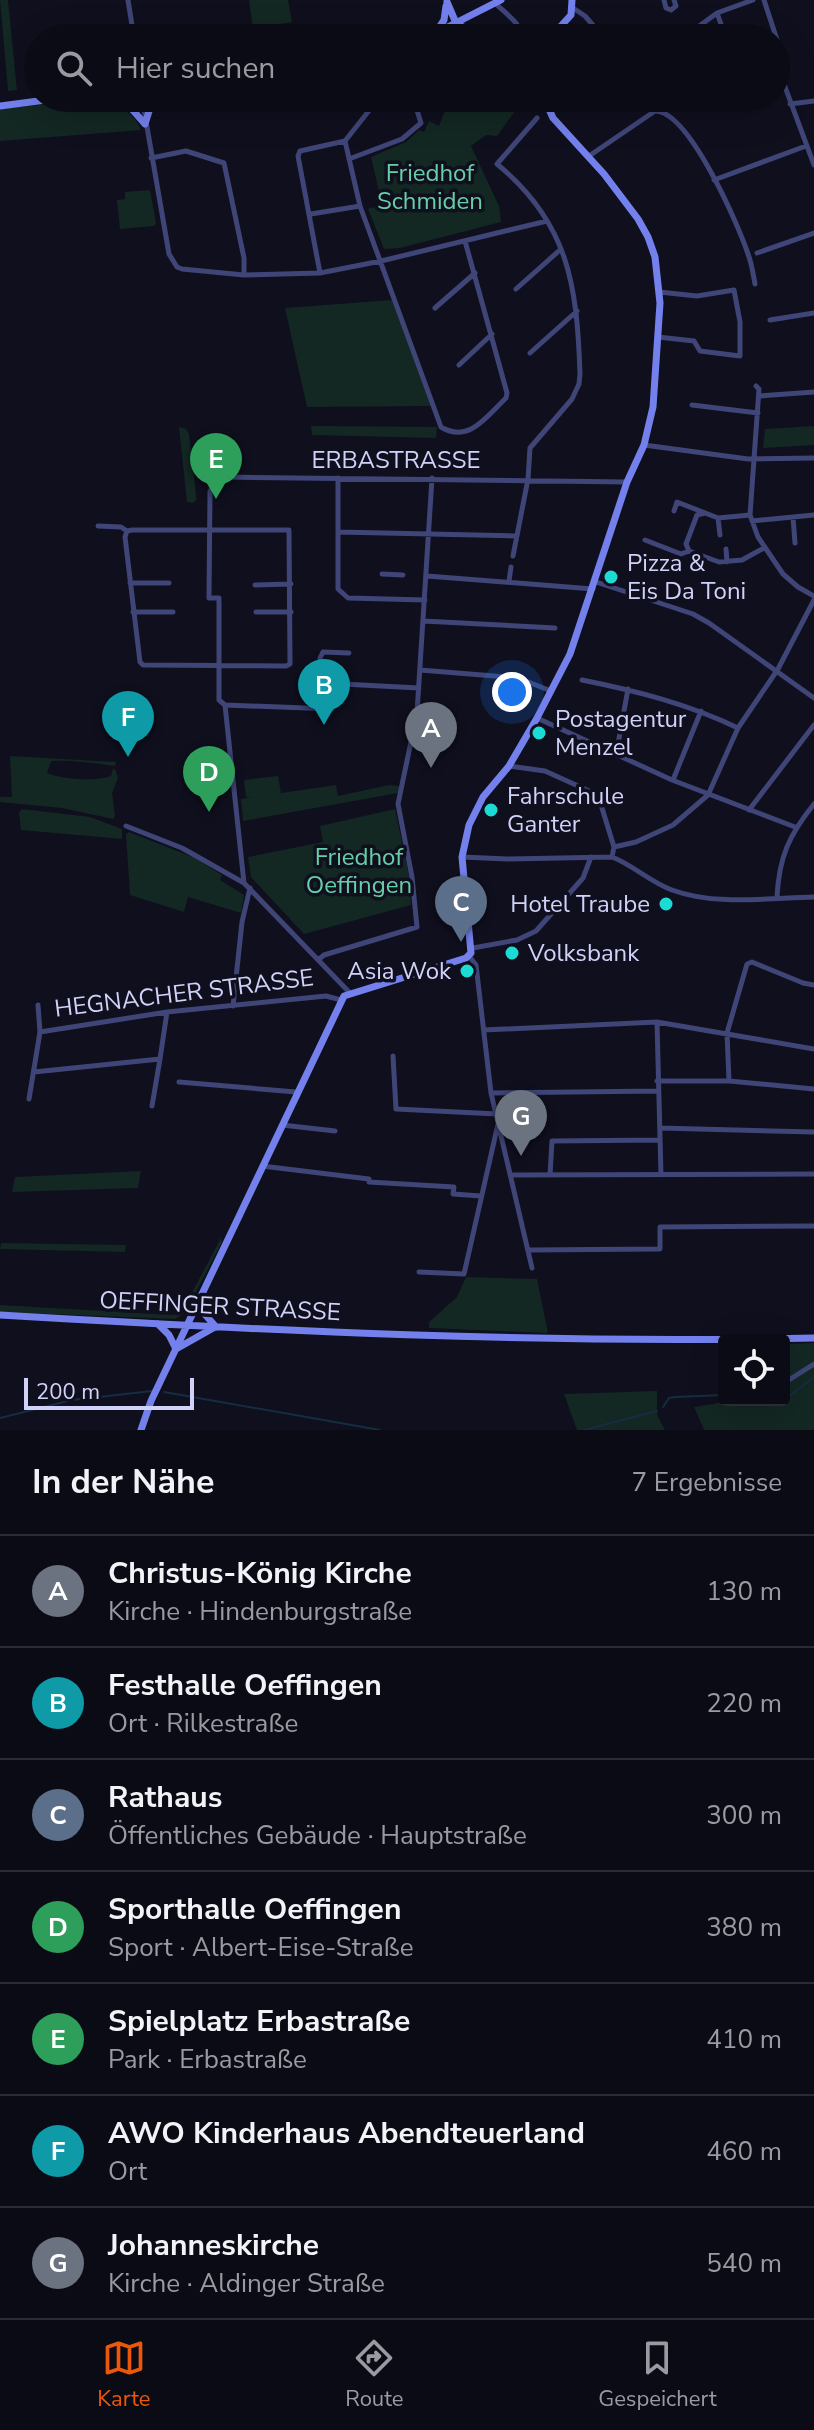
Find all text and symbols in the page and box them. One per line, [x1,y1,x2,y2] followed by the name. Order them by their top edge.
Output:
[24,24,790,112] search box
[52,46,96,90] icon: search
[116,48,275,89] text: Hier suchen
[377,157,483,217] park label: Friedhof Schmiden
[190,433,242,499] pin: E
[312,444,480,476] street label: ERBASTRASSE
[627,547,746,607] place label: Pizza & Eis Da Toni
[602,568,620,586] marker: Pizza & Eis Da Toni
[298,659,350,725] pin: B
[492,672,532,712] your location
[102,691,154,757] pin: F
[405,702,457,768] pin: A
[555,703,687,763] place label: Postagentur Menzel
[530,724,548,742] marker: Postagentur Menzel
[183,746,235,812] pin: D
[507,780,624,840] place label: Fahrschule Ganter
[482,801,500,819] marker: Fahrschule Ganter
[306,841,412,901] park label: Friedhof Oeffingen
[435,876,487,942] pin: C
[510,888,650,920] place label: Hotel Traube
[657,895,675,913] marker: Hotel Traube
[527,937,640,969] place label: Volksbank
[503,944,521,962] marker: Volksbank
[347,955,452,987] place label: Asia Wok
[53,961,315,1025] street label: HEGNACHER STRASSE
[458,962,476,980] marker: Asia Wok
[495,1090,547,1156] pin: G
[98,1284,342,1328] street label: OEFFINGER STRASSE
[718,1334,790,1406] map controls
[718,1334,790,1406] button: locate
[24,1374,194,1410] scale bar
[36,1377,100,1407] text: 200 m
[32,1459,214,1505] text: In der Nähe
[632,1465,782,1500] text: 7 Ergebnisse
[108,1553,412,1594] text: Christus-König Kirche
[48,1574,68,1609] text: A
[706,1574,782,1609] text: 130 m
[108,1594,412,1629] text: Kirche · Hindenburgstraße
[108,1665,382,1706] text: Festhalle Oeffingen
[49,1686,67,1721] text: B
[706,1686,782,1721] text: 220 m
[108,1706,298,1741] text: Ort · Rilkestraße
[108,1777,222,1818] text: Rathaus
[49,1798,67,1833] text: C
[706,1798,782,1833] text: 300 m
[108,1818,527,1853] text: Öffentliches Gebäude · Hauptstraße
[108,1889,401,1930] text: Sporthalle Oeffingen
[48,1910,68,1945] text: D
[706,1910,782,1945] text: 380 m
[108,1930,414,1965] text: Sport · Albert-Eise-Straße
[108,2001,410,2042] text: Spielplatz Erbastraße
[50,2022,66,2057] text: E
[706,2022,782,2057] text: 410 m
[108,2042,307,2077] text: Park · Erbastraße
[108,2113,585,2154] text: AWO Kinderhaus Abendteuerland
[51,2134,65,2169] text: F
[706,2134,782,2169] text: 460 m
[108,2154,147,2189] text: Ort
[108,2225,319,2266] text: Johanneskirche
[48,2246,68,2281] text: G
[706,2246,782,2281] text: 540 m
[108,2266,385,2301] text: Kirche · Aldinger Straße
[97,2336,151,2414] tab: Karte
[345,2336,404,2414] tab: Route
[598,2336,717,2414] tab: Gespeichert

